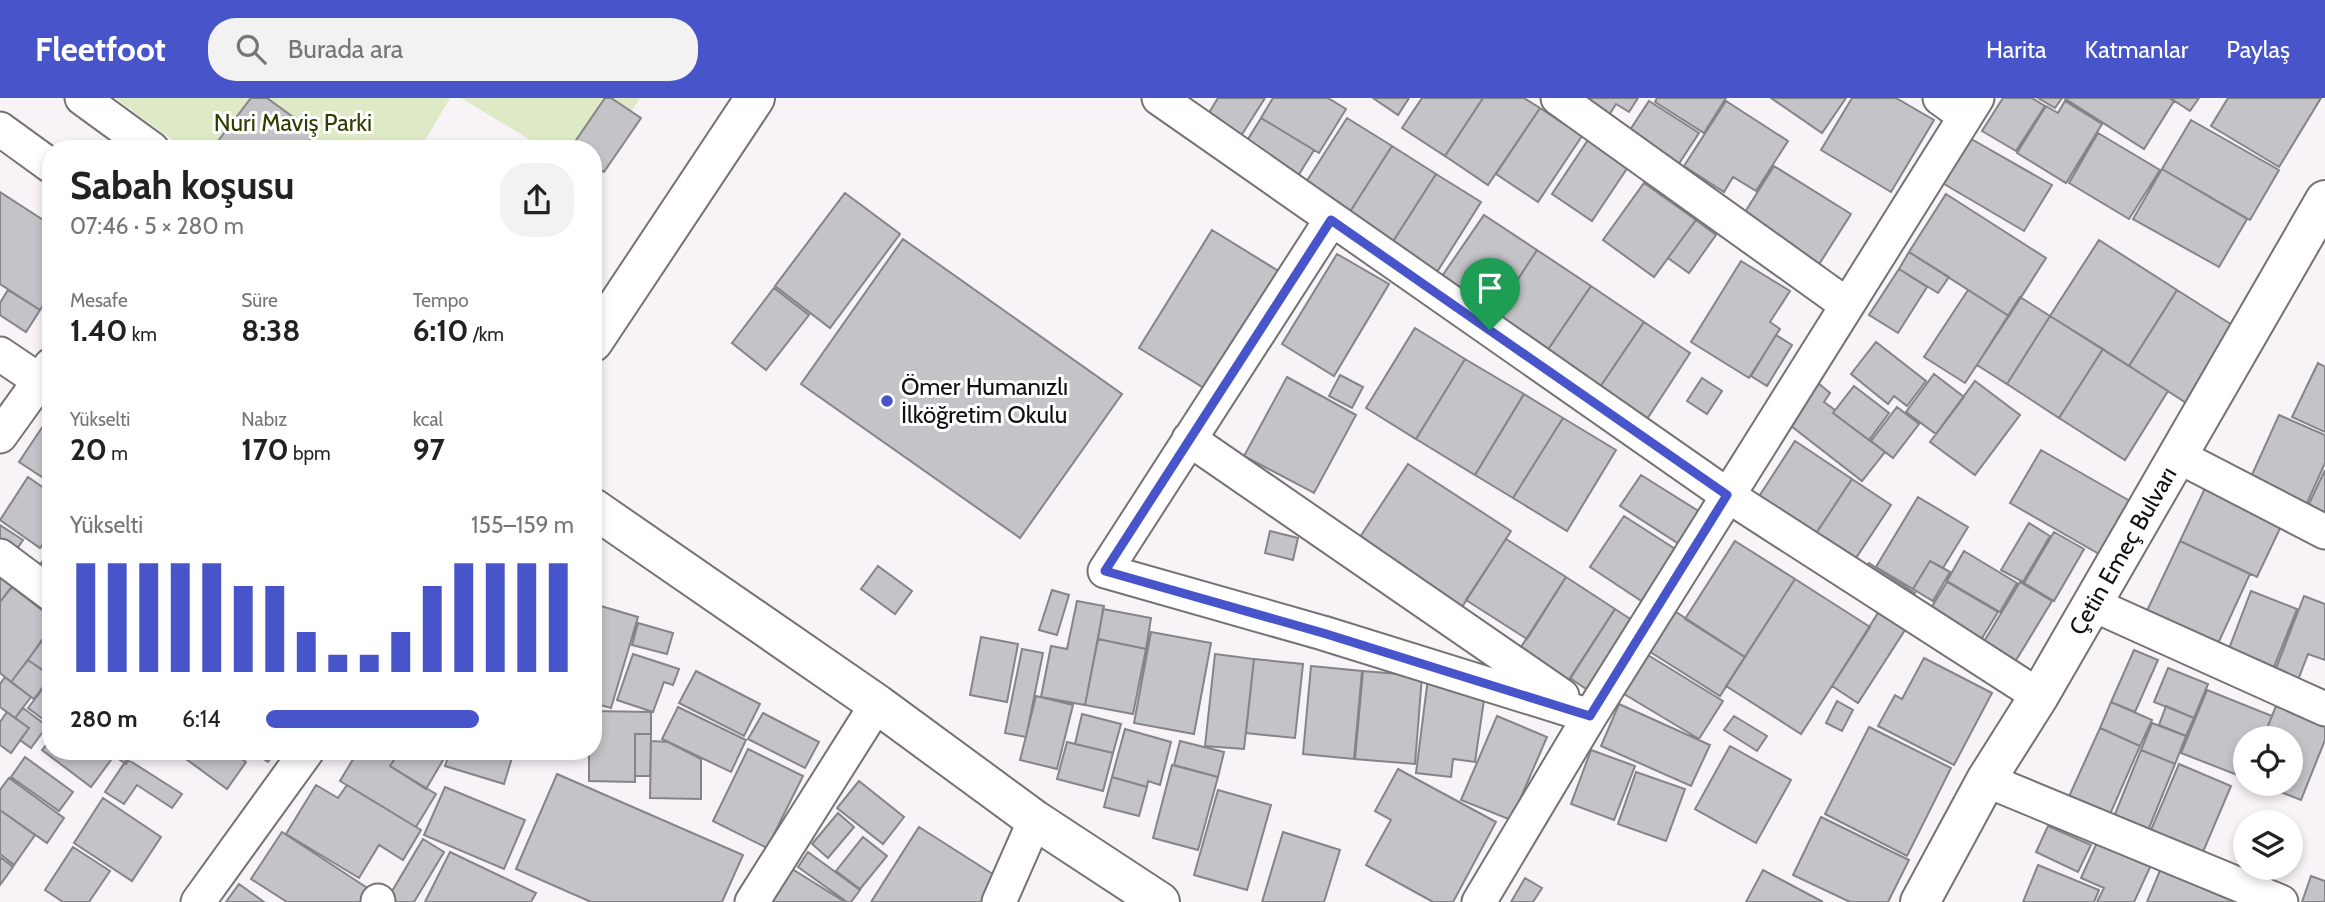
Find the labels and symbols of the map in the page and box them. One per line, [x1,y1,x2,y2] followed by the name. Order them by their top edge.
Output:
[214,108,372,137] park label: Nuri Maviş Parki
[1460,258,1520,330] pin
[901,372,1068,429] place label: Ömer Humanızlı İlköğretim Okulu
[879,393,895,409] marker: Ömer Humanızlı İlköğretim Okulu
[2063,461,2183,640] street label: Çetin Emeç Bulvarı

